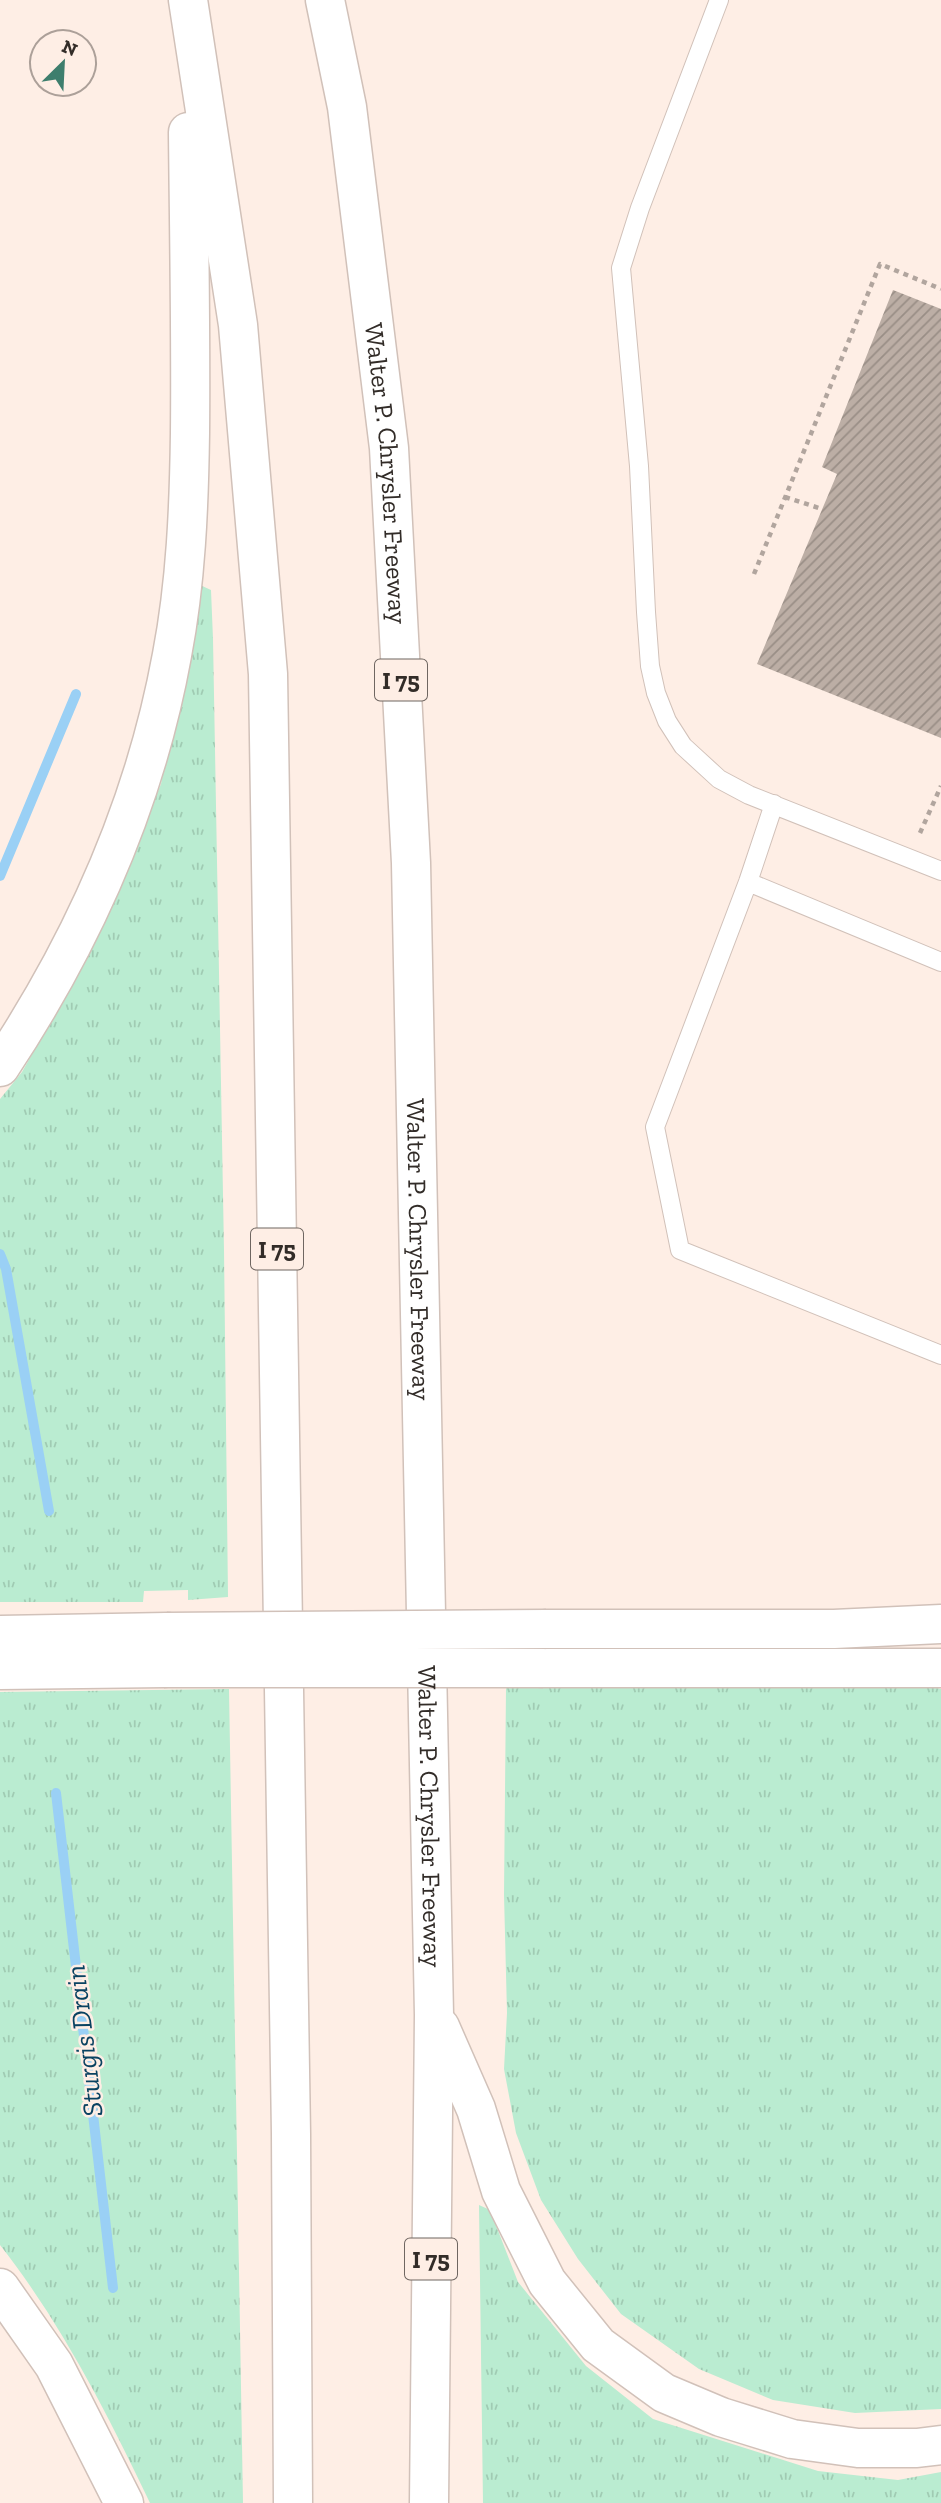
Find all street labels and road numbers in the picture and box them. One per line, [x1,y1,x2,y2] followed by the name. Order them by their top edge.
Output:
[358,321,414,626] street label: Walter P. Chrysler Freeway
[375,660,427,700] road number: I 75
[400,1098,438,1402] street label: Walter P. Chrysler Freeway
[251,1228,303,1269] road number: I 75
[411,1665,449,1969] street label: Walter P. Chrysler Freeway
[405,2238,457,2280] road number: I 75

